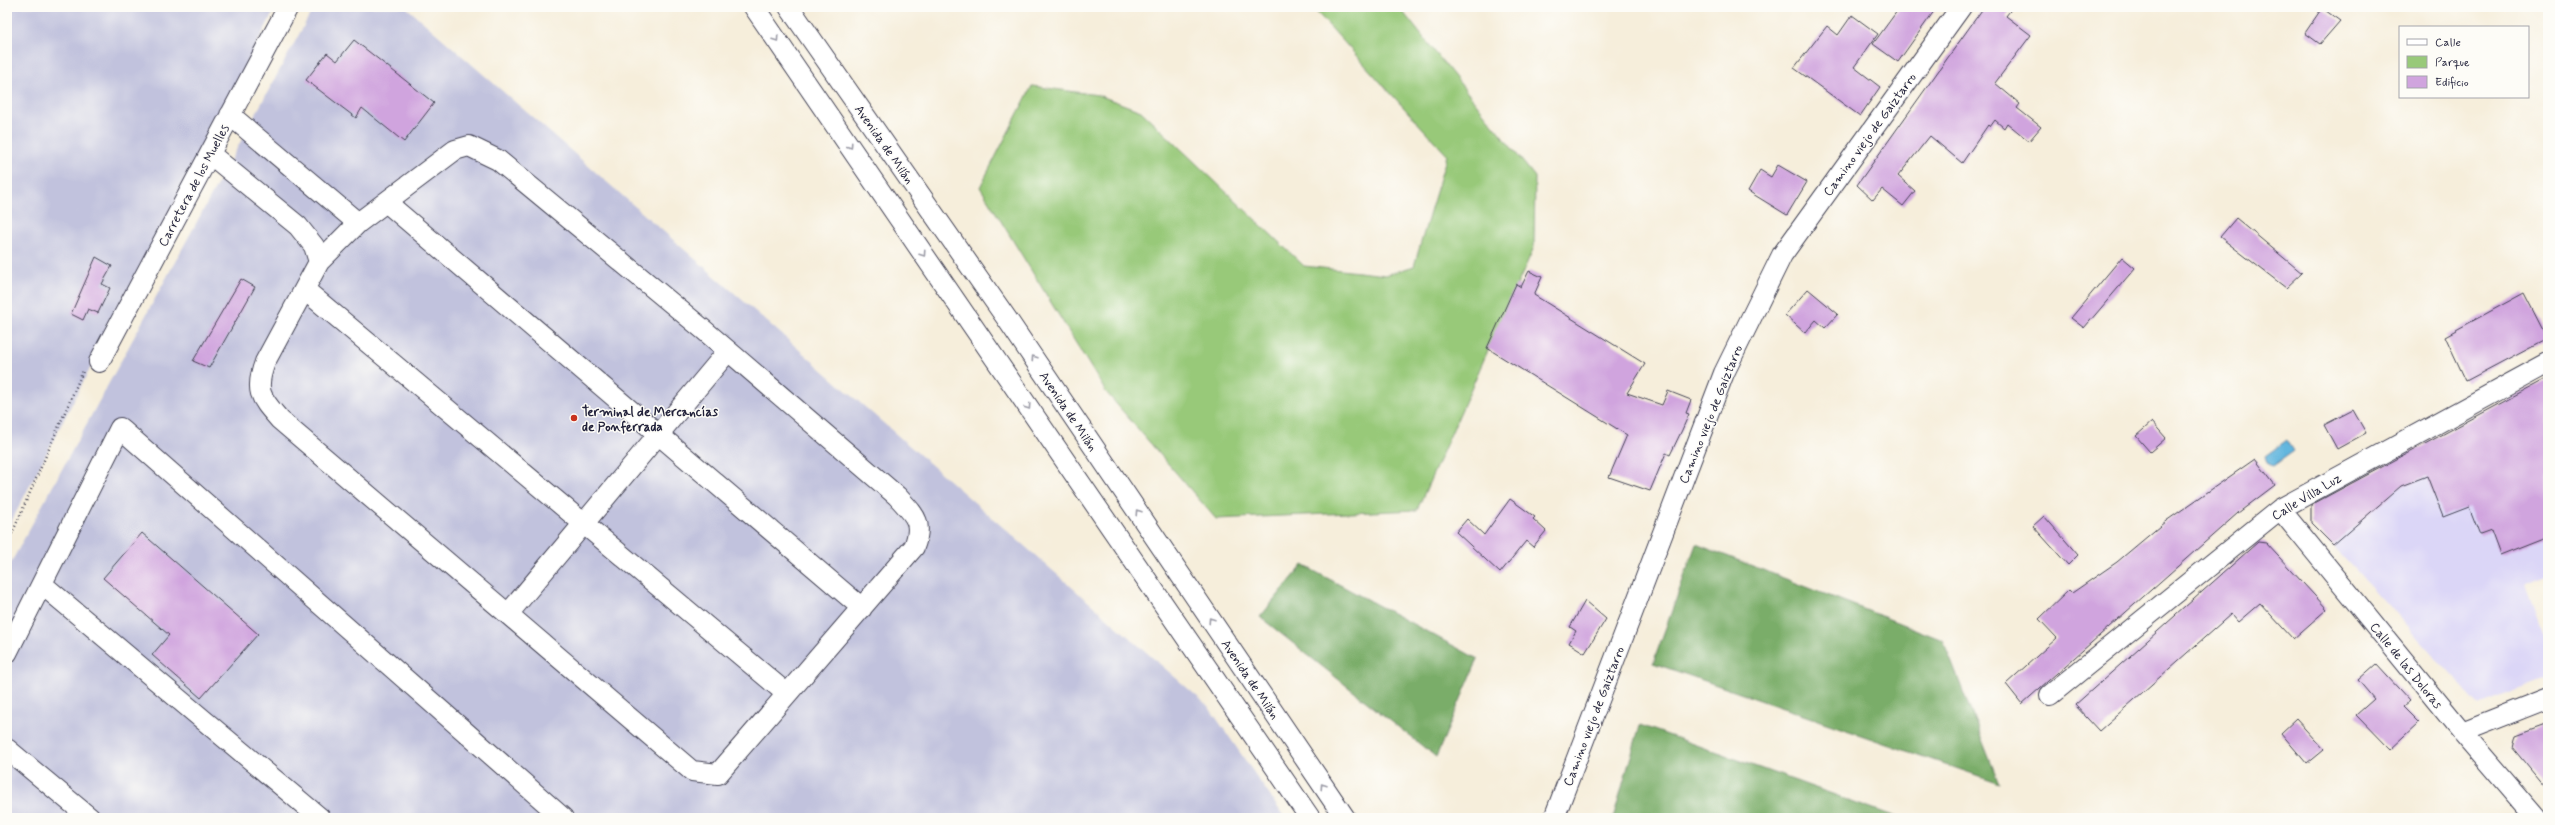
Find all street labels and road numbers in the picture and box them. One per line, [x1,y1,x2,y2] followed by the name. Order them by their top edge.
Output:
[1820,70,1921,200] street label: Camino viejo de Gaiztarro
[850,102,917,188] street label: Avenida de Milán
[155,122,234,250] street label: Carretera de los Muelles
[1676,343,1747,486] street label: Camino viejo de Gaiztarro
[1035,369,1101,455] street label: Avenida de Milán
[2269,470,2345,525] street label: Calle Villa Luz
[2366,619,2446,713] street label: Calle de las Doloras
[1217,637,1283,723] street label: Avenida de Milán
[1560,644,1629,789] street label: Camino viejo de Gaiztarro

